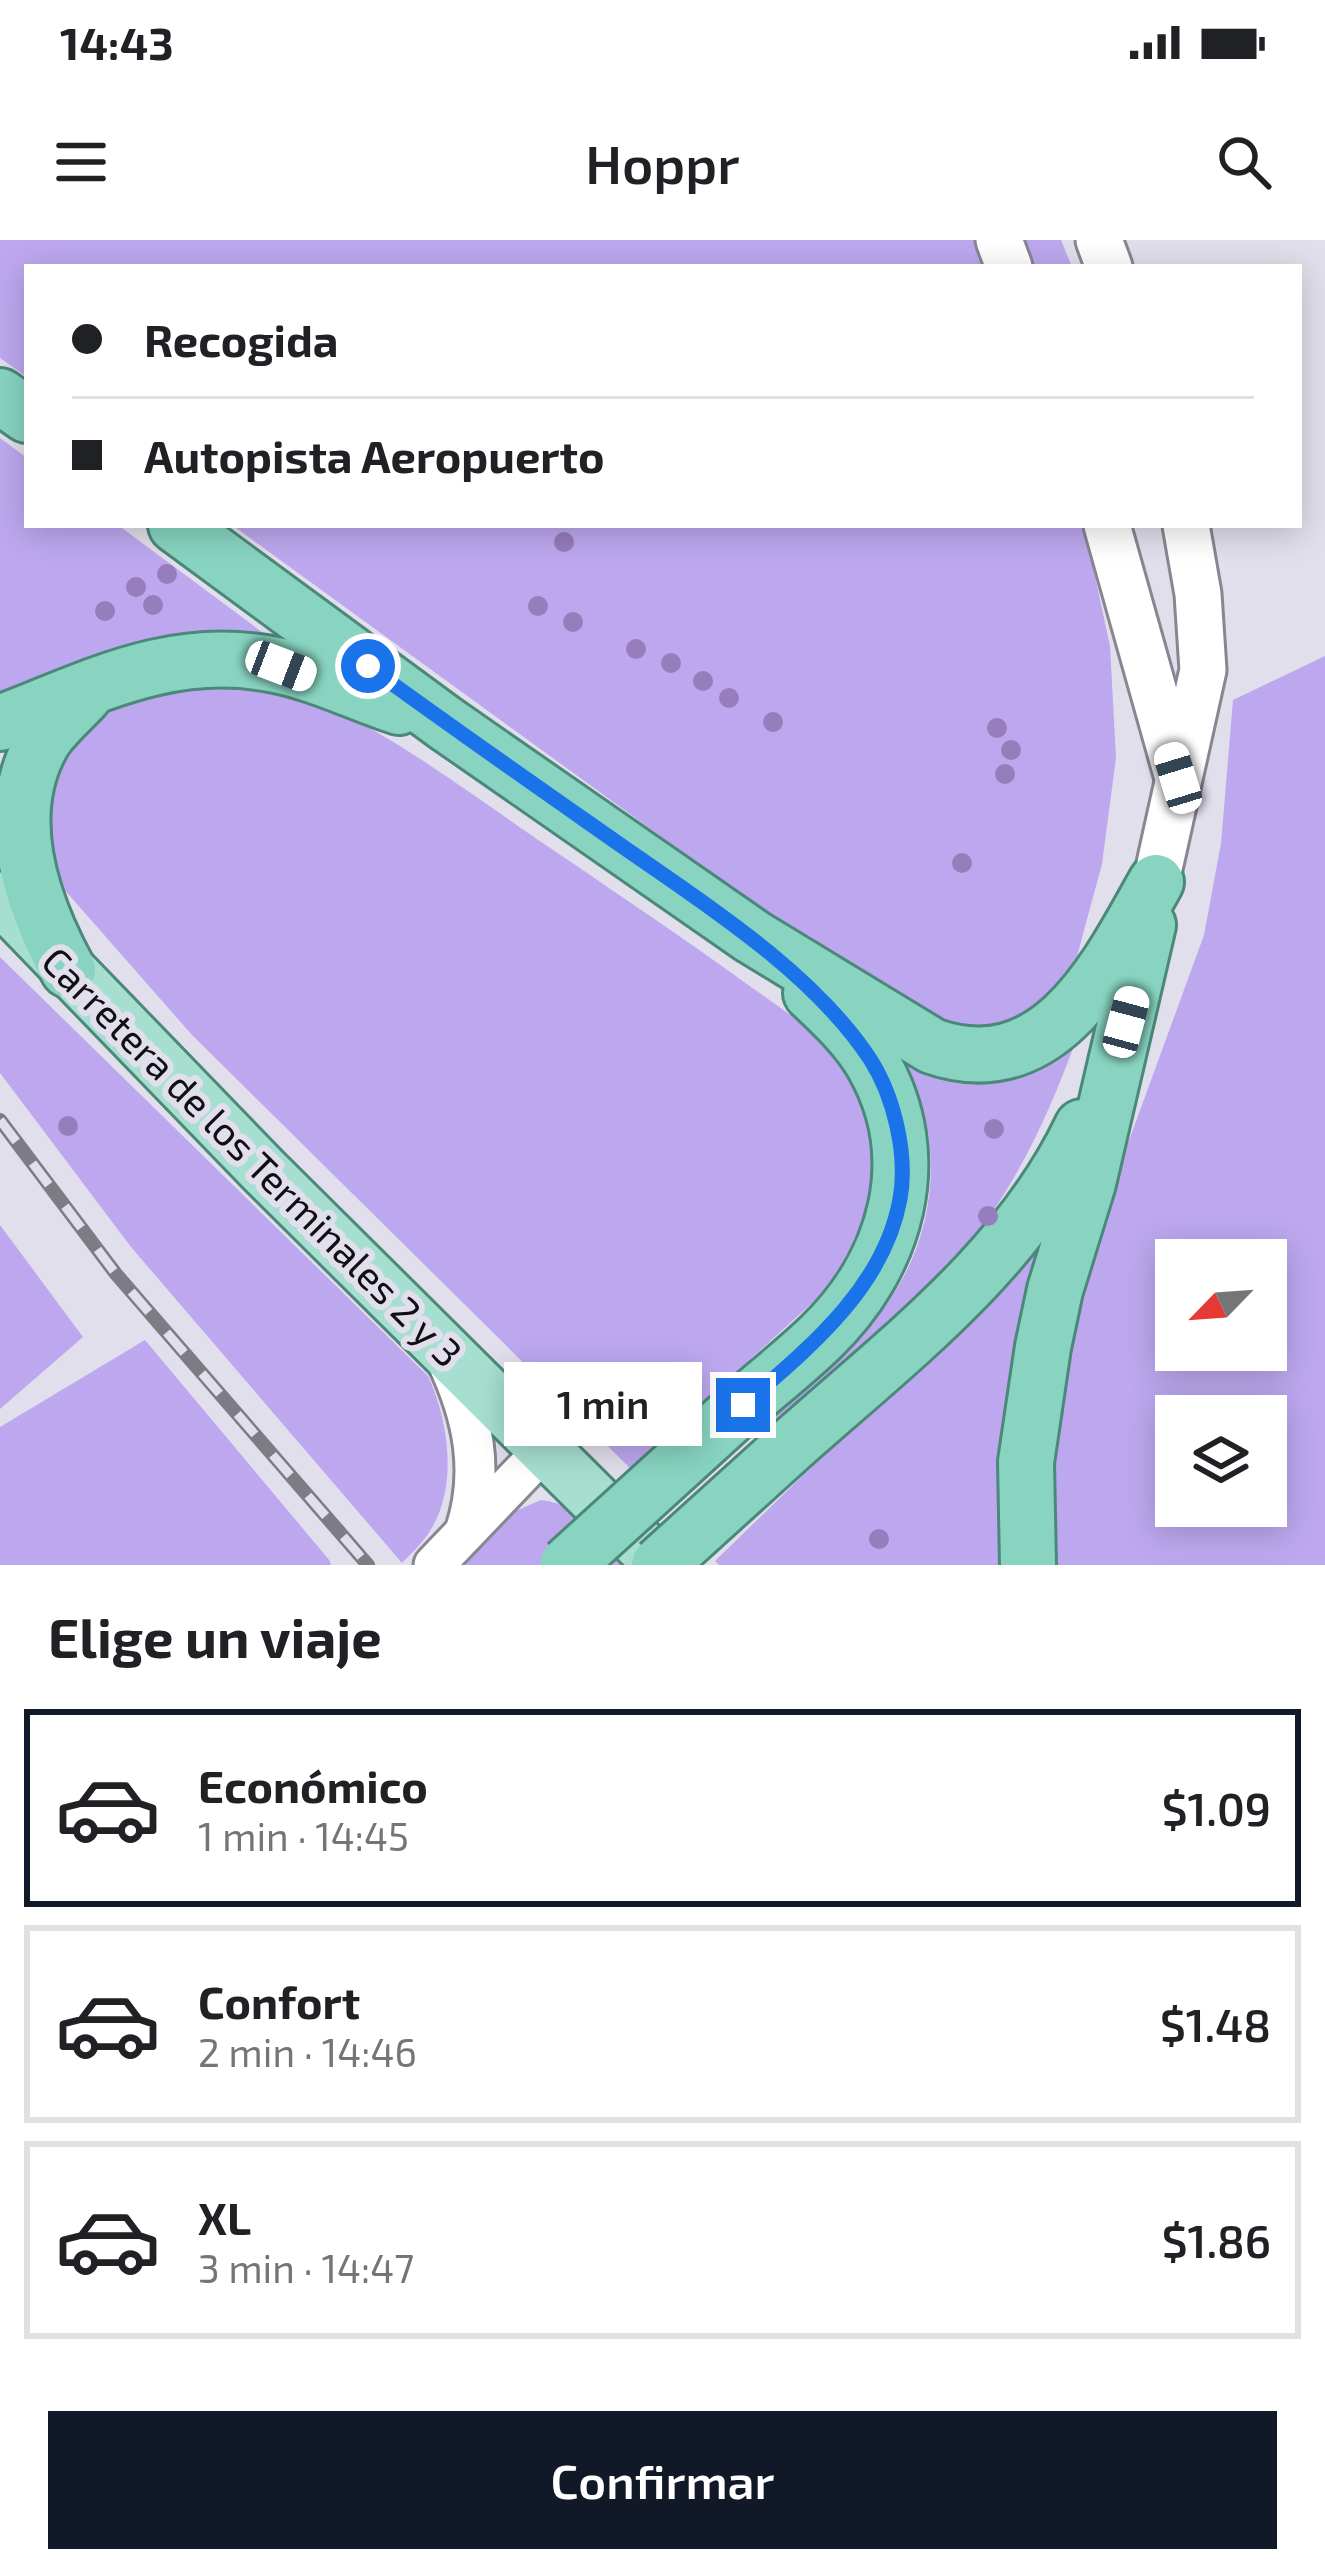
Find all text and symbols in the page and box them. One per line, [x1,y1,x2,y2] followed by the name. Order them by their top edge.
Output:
[60,15,174,69] text: 14:43
[48,129,114,195] icon: menu
[1211,129,1277,195] icon: search
[585,130,740,195] text: Hoppr
[144,312,339,366] text: Recogida
[144,428,605,482] text: Autopista Aeropuerto
[241,636,321,696] car
[341,639,395,693] route start
[1150,738,1206,818] car
[33,936,473,1376] street label: Carretera de los Terminales 2 y 3
[1099,983,1153,1061] car
[1155,1239,1287,1371] north arrow
[1155,1239,1287,1527] map controls
[503,1363,701,1447] callout: 1 min
[716,1378,770,1432] route end
[557,1380,649,1427] text: 1 min
[1155,1395,1287,1527] button: layers
[48,1604,382,1669] text: Elige un viaje
[54,1754,162,1862] icon: car
[198,1758,428,1812] text: Económico
[1162,1781,1271,1835] text: $1.09
[198,1812,409,1859] text: 1 min · 14:45
[54,1970,162,2078] icon: car
[198,1974,360,2028] text: Confort
[1160,1997,1271,2051] text: $1.48
[198,2028,417,2075] text: 2 min · 14:46
[54,2186,162,2294] icon: car
[198,2190,251,2244] text: XL
[1162,2213,1271,2267] text: $1.86
[198,2244,414,2291] text: 3 min · 14:47
[48,2411,1277,2549] button: Confirmar

